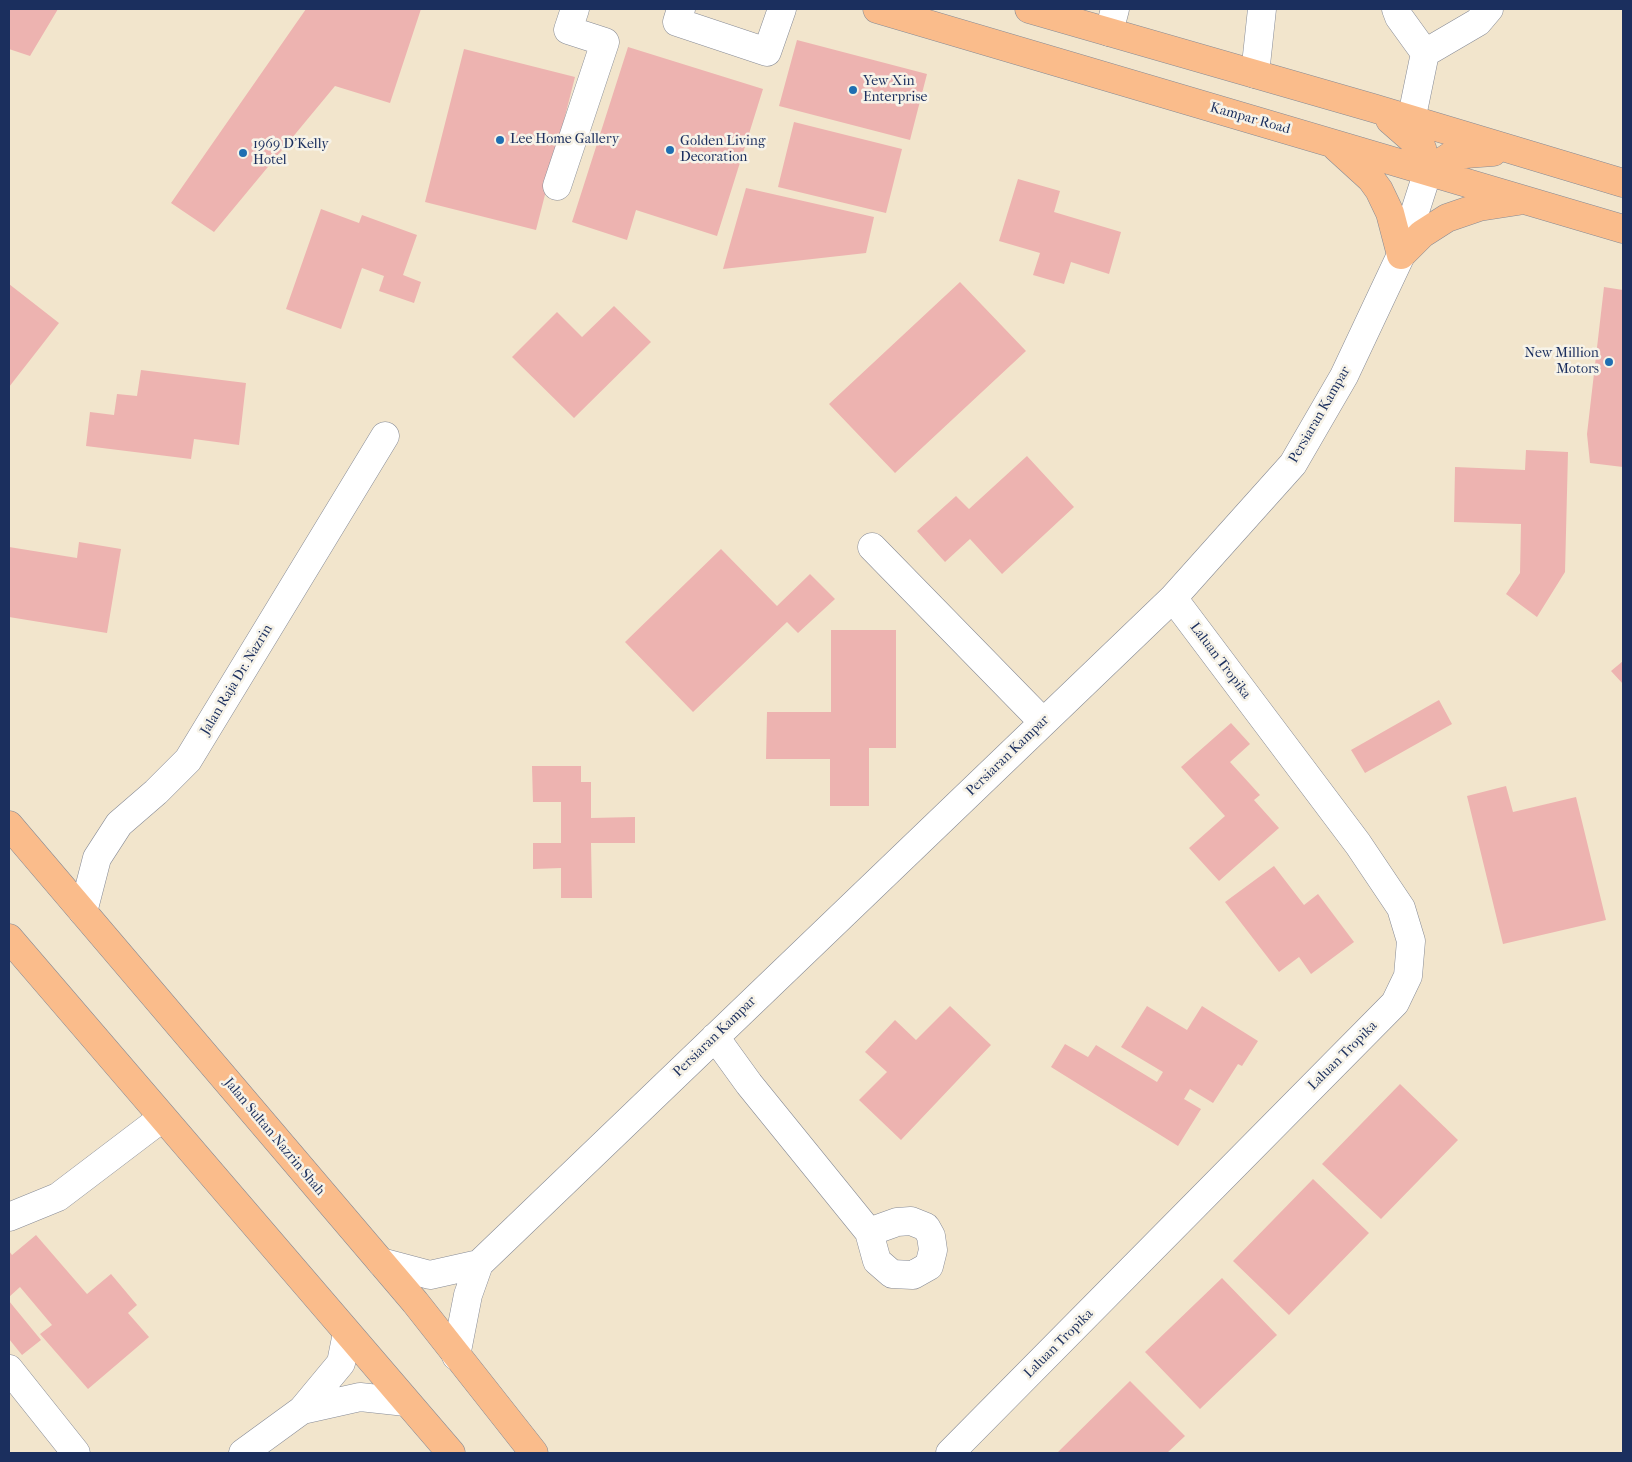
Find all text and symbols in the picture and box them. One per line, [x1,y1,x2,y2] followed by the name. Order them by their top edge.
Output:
[863,74,928,106] place label: Yew Xin Enterprise
[847,84,859,96] marker: Yew Xin Enterprise
[1208,100,1292,138] street label: Kampar Road
[510,132,619,148] place label: Lee Home Gallery
[494,134,506,146] marker: Lee Home Gallery
[680,134,765,166] place label: Golden Living Decoration
[253,137,329,170] place label: 1969 D'Kelly Hotel
[664,144,676,156] marker: Golden Living Decoration
[237,147,249,159] marker: 1969 D'Kelly Hotel
[1525,346,1599,378] place label: New Million Motors
[1603,356,1615,368] marker: New Million Motors
[1286,364,1354,466] street label: Persiaran Kampar
[1186,620,1254,702] street label: Laluan Tropika
[197,622,277,738] street label: Jalan Raja Dr. Nazrin
[963,712,1053,800] street label: Persiaran Kampar
[670,993,760,1081] street label: Persiaran Kampar
[1305,1018,1381,1094] street label: Laluan Tropika
[220,1075,328,1199] street label: Jalan Sultan Nazrin Shah
[1021,1306,1097,1382] street label: Laluan Tropika

